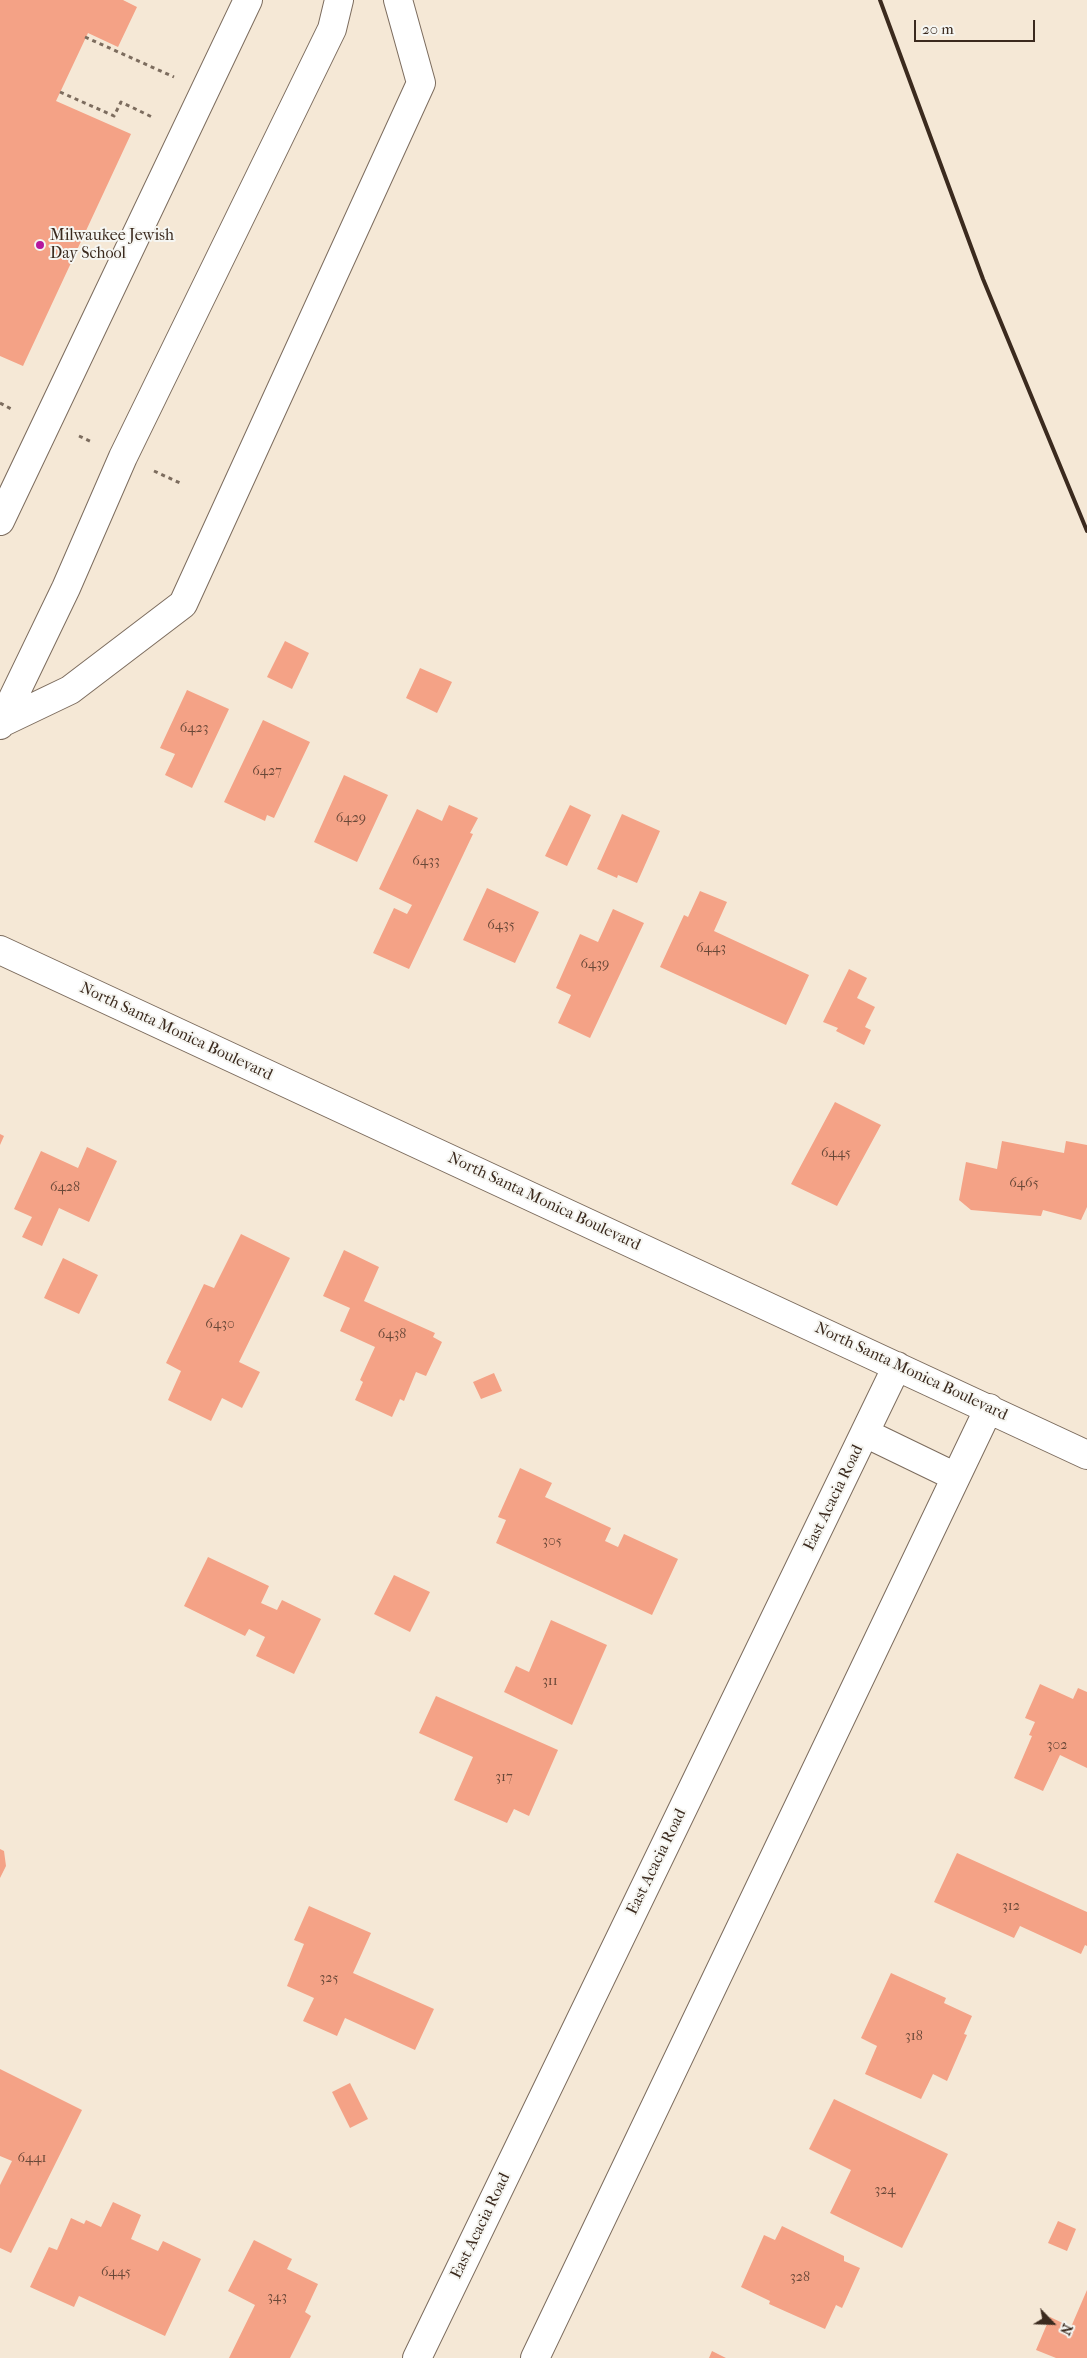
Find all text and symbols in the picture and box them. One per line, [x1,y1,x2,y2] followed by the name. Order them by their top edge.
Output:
[917,10,1038,42] scale bar
[922,20,954,38] text: 20 m
[50,226,174,264] place label: Milwaukee Jewish Day School
[34,239,46,251] marker: Milwaukee Jewish Day School
[180,721,208,737] house number: 6423
[252,764,282,780] house number: 6427
[336,811,366,827] house number: 6429
[412,854,440,870] house number: 6433
[487,918,515,934] house number: 6435
[696,941,726,957] house number: 6443
[581,957,609,973] house number: 6439
[77,979,275,1085] street label: North Santa Monica Boulevard
[821,1146,851,1162] house number: 6445
[445,1149,643,1255] street label: North Santa Monica Boulevard
[1009,1176,1039,1192] house number: 6465
[50,1180,80,1196] house number: 6428
[205,1317,235,1333] house number: 6430
[812,1319,1010,1425] street label: North Santa Monica Boulevard
[378,1327,406,1343] house number: 6438
[800,1442,868,1554] street label: East Acacia Road
[542,1534,562,1550] house number: 305
[542,1674,558,1690] house number: 311
[1047,1738,1067,1754] house number: 302
[495,1770,513,1786] house number: 317
[623,1806,691,1918] street label: East Acacia Road
[1002,1899,1020,1915] house number: 312
[320,1971,338,1987] house number: 325
[905,2029,923,2045] house number: 318
[17,2151,47,2167] house number: 6441
[447,2170,515,2282] street label: East Acacia Road
[874,2183,896,2199] house number: 324
[101,2265,131,2281] house number: 6445
[790,2270,810,2286] house number: 328
[267,2290,287,2306] house number: 343
[1027,2298,1077,2348] north arrow
[1056,2321,1076,2338] text: N

